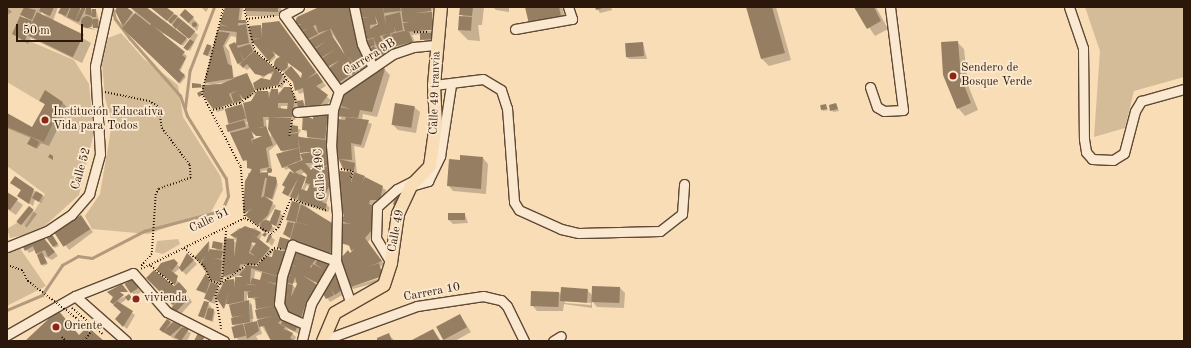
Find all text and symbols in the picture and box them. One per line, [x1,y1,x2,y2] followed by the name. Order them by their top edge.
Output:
[18,16,85,42] scale bar
[23,25,50,37] text: 50 m
[341,36,399,80] street label: Carrera 9B
[427,51,445,135] street label: Calle 49 tranvia
[961,62,1032,90] place label: Sendero de Bosque Verde
[948,71,958,81] marker: Sendero de Bosque Verde
[53,106,163,134] place label: Institución Educativa Vida para Todos
[40,115,50,125] marker: Institución Educativa Vida para Todos
[69,146,95,192] street label: Calle 52
[312,148,330,200] street label: Calle 49C
[187,205,233,237] street label: Calle 51
[386,208,408,254] street label: Calle 49
[402,280,462,306] street label: Carrera 10
[144,292,187,306] place label: vivienda
[131,294,141,304] marker: vivienda
[64,320,102,334] place label: Oriente
[51,322,61,332] marker: Oriente

